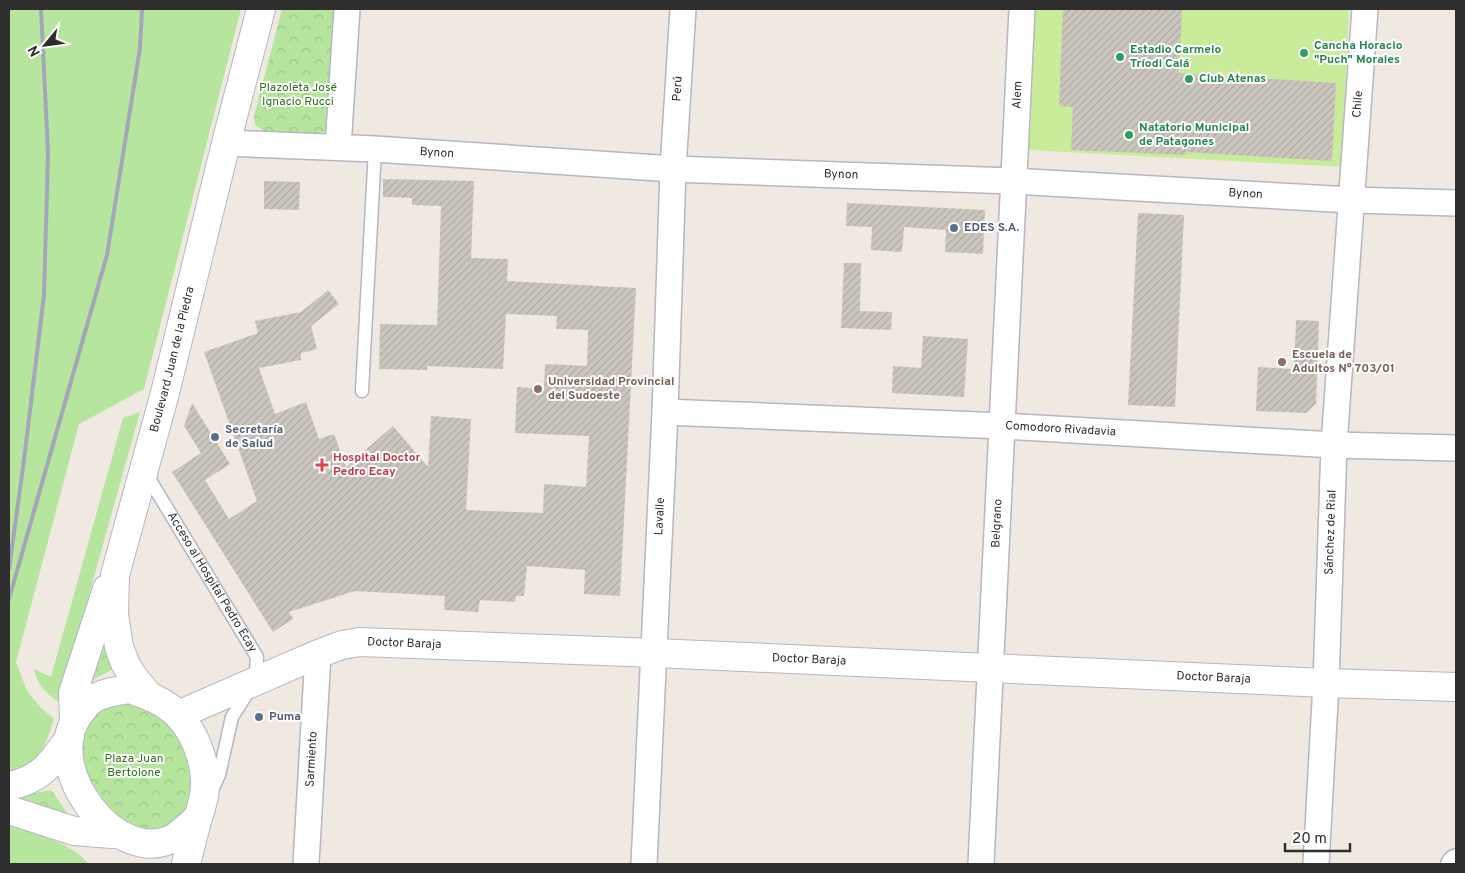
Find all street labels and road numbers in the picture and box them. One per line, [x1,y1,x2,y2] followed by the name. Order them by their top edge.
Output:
[669,76,687,102] street label: Perú
[1009,80,1027,109] street label: Alem
[1349,90,1367,118] street label: Chile
[419,144,454,162] street label: Bynon
[824,166,859,184] street label: Bynon
[1228,185,1263,203] street label: Bynon
[147,285,199,434] street label: Boulevard Juan de la Piedra
[1005,418,1117,440] street label: Comodoro Rivadavia
[1322,490,1340,575] street label: Sánchez de Rial
[651,497,669,536] street label: Lavalle
[988,498,1007,548] street label: Belgrano
[163,509,260,656] street label: Acceso al Hospital Pedro Ecay
[367,634,442,653] street label: Doctor Baraja
[772,650,847,670] street label: Doctor Baraja
[1176,668,1251,688] street label: Doctor Baraja
[302,731,322,787] street label: Sarmiento

